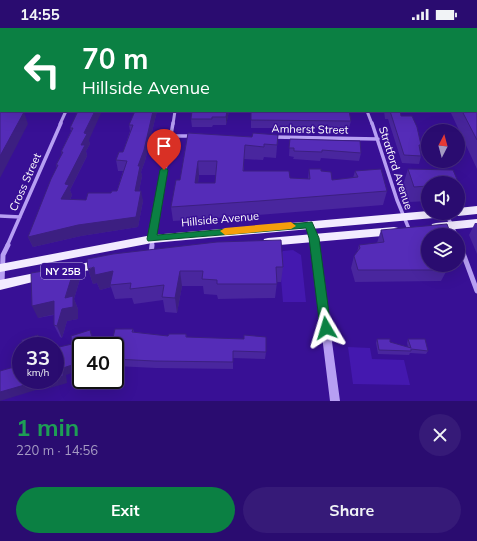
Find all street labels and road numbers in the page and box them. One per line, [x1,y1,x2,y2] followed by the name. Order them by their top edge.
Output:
[272,121,349,137] street label: Amherst Street
[376,125,416,211] street label: Stratford Avenue
[6,151,44,213] street label: Cross Street
[180,209,260,229] street label: Hillside Avenue
[41,263,85,279] road number: NY 25B

